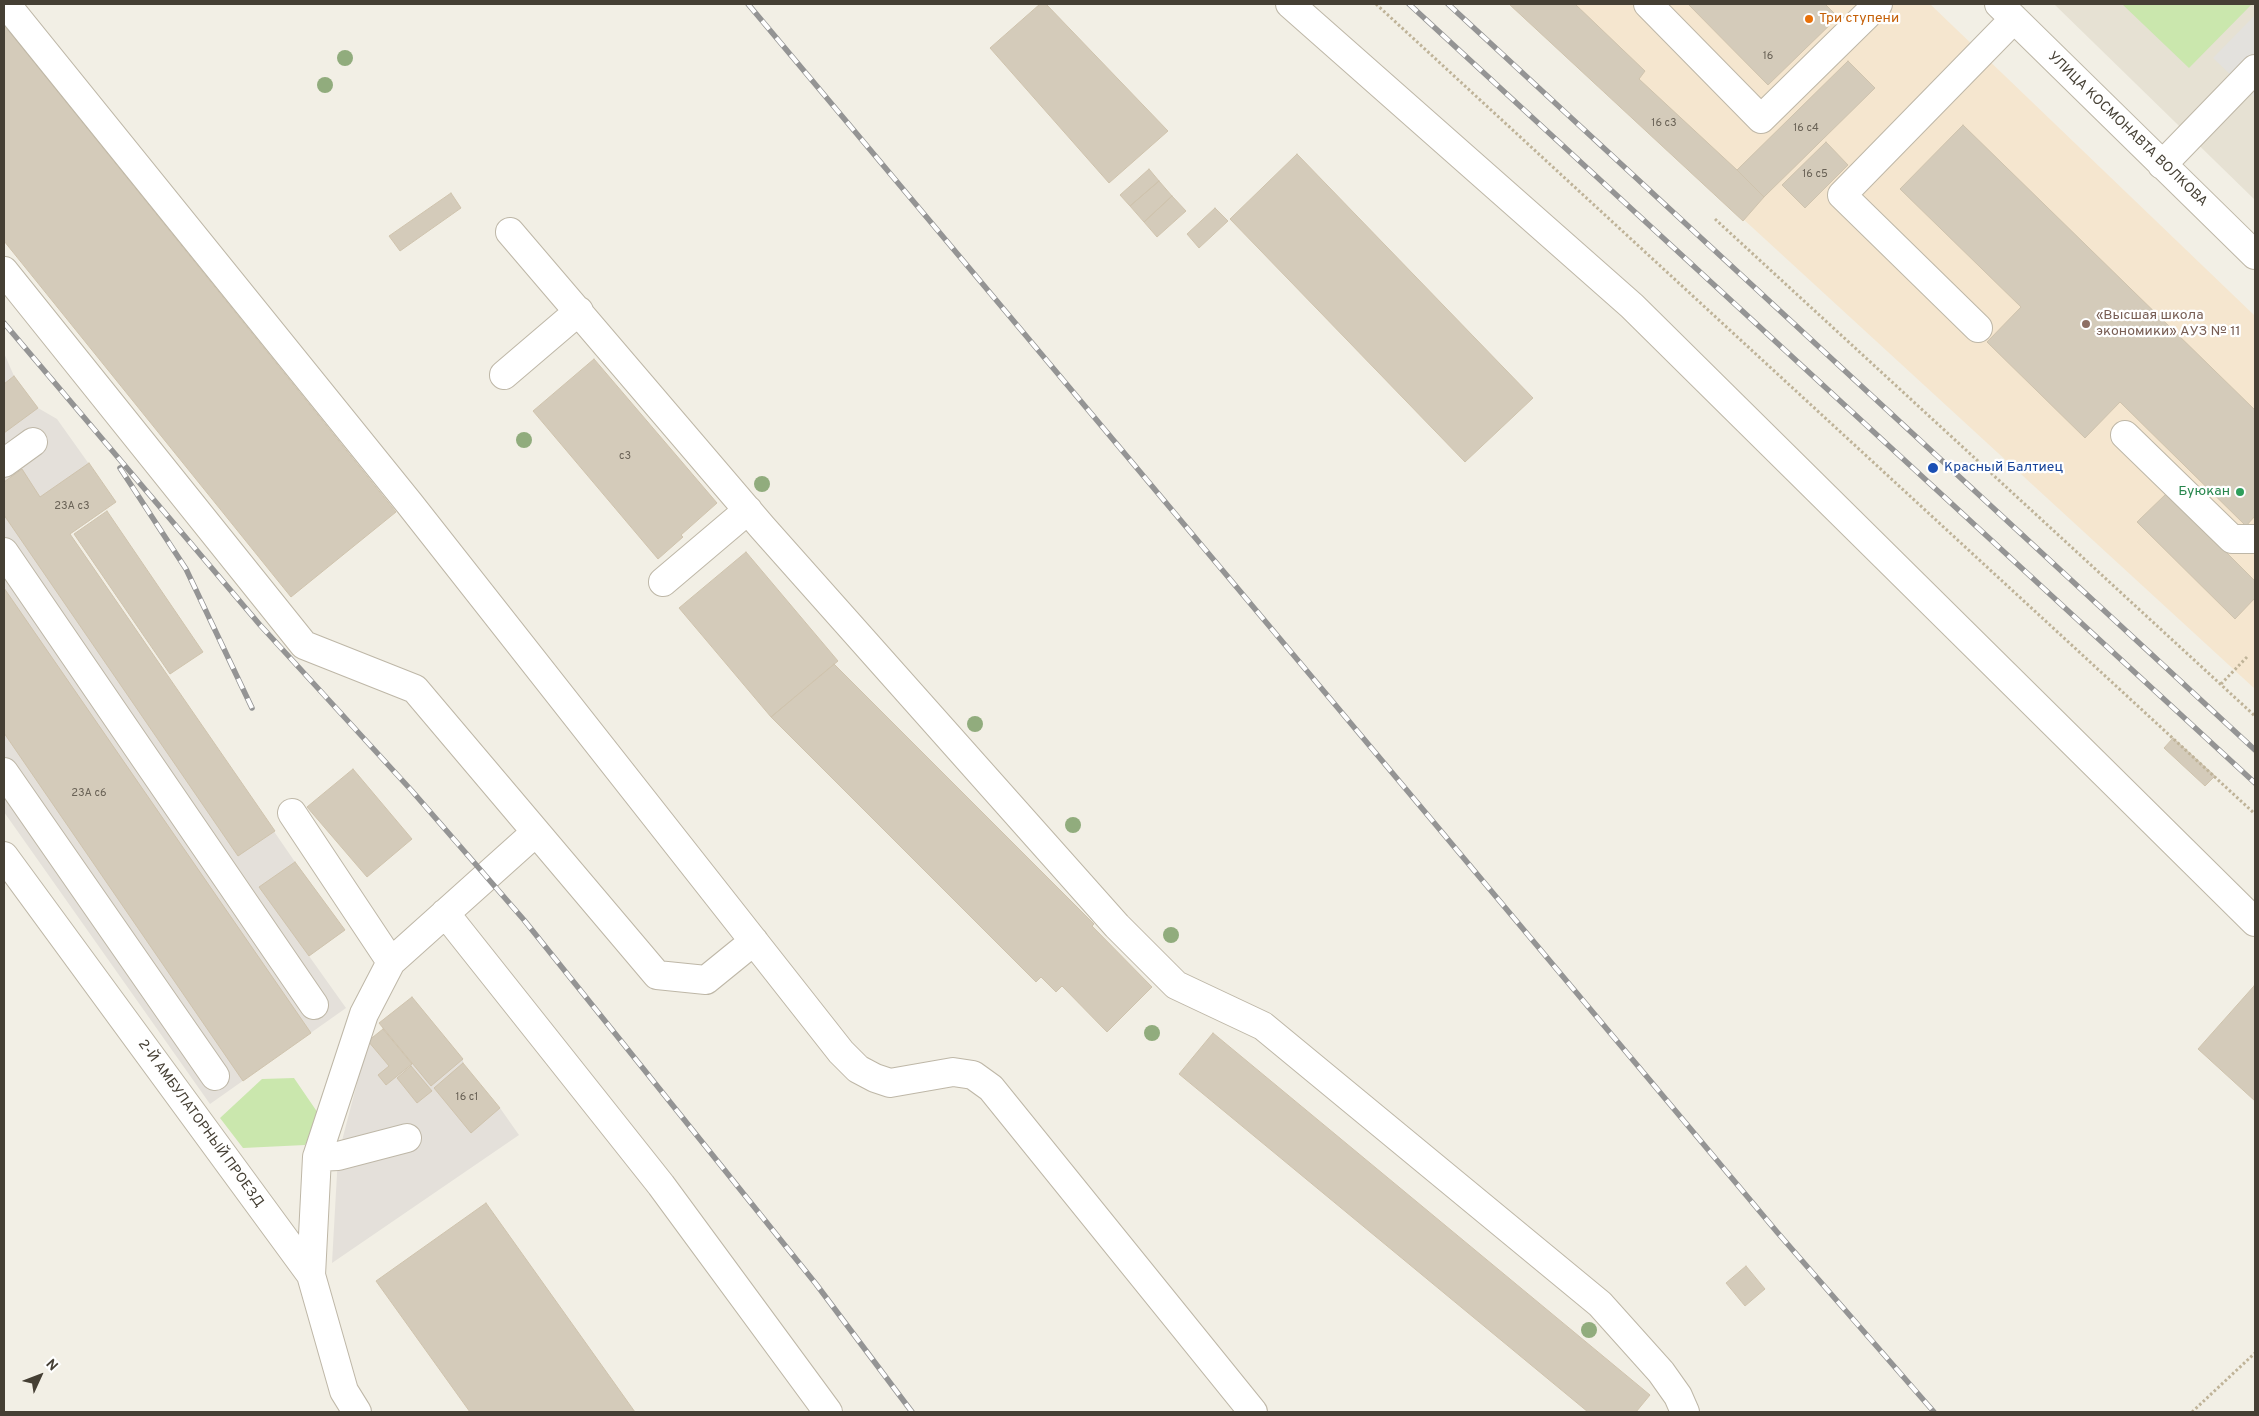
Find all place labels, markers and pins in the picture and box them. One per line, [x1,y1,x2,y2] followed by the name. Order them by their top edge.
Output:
[1819,11,1899,27] place label: Три ступени
[1803,13,1815,25] marker: Три ступени
[2096,308,2241,341] place label: «Высшая школа экономики» АУЗ № 11
[2080,318,2092,330] marker: «Высшая школа экономики» АУЗ № 11
[1944,460,2063,476] place label: Красный Балтиец
[1926,461,1940,475] marker: Красный Балтиец
[2178,484,2230,500] place label: Буюкан
[2234,486,2246,498] marker: Буюкан

